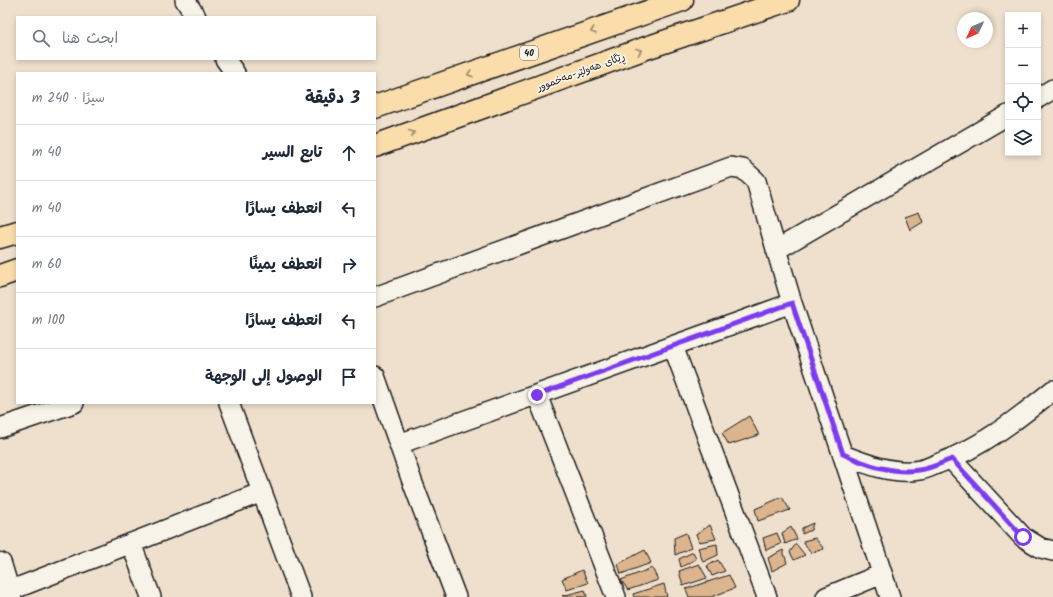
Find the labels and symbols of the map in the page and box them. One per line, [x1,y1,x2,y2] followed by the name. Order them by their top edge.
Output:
[957,12,993,48] north arrow
[589,26,596,35] one-way arrow
[520,46,538,60] road number: 40
[636,47,643,55] one-way arrow
[534,49,628,96] street label: ڕێگای هەولێر-مەخموور
[466,69,473,78] one-way arrow
[408,129,415,137] one-way arrow
[528,386,546,404] route end
[1014,528,1032,546] route start

